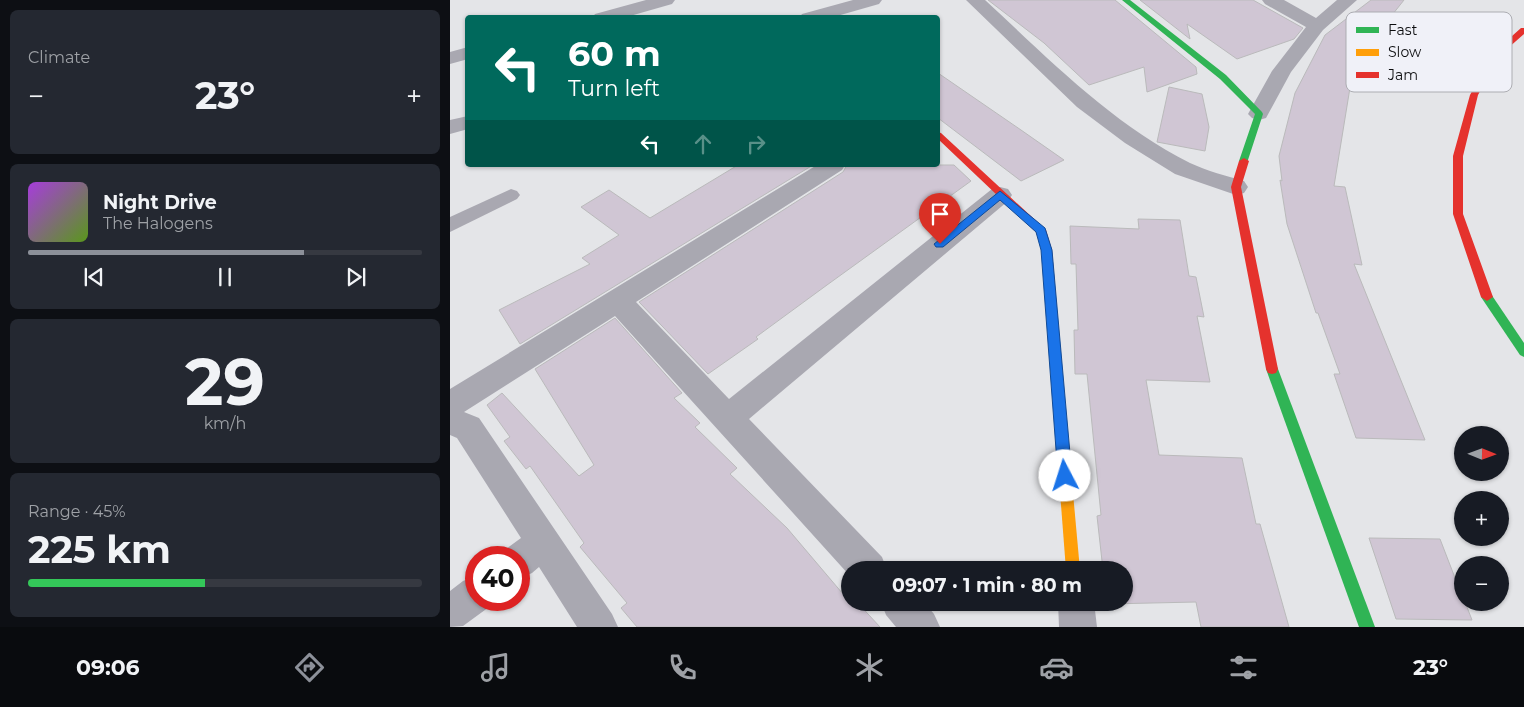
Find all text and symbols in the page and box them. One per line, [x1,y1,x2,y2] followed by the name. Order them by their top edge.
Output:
[1346,12,1512,92] legend
[1388,21,1418,39] text: Fast
[568,32,661,75] text: 60 m
[485,35,550,100] icon: left
[1388,43,1422,61] text: Slow
[28,48,90,67] text: Climate
[1387,66,1418,84] text: Jam
[195,72,255,119] text: 23°
[568,75,660,102] text: Turn left
[28,79,44,113] text: −
[406,79,422,113] text: +
[636,130,664,158] icon: left
[689,130,717,158] icon: ahead
[742,130,770,158] icon: right
[103,191,217,214] text: Night Drive
[919,193,961,244] pin
[926,200,954,228] icon: arrive
[103,214,213,233] text: The Halogens
[80,263,108,291] icon: previous
[211,263,239,291] icon: pause
[342,263,370,291] icon: next
[185,342,265,421] text: 29
[204,414,246,433] text: km/h
[1454,426,1509,481] north arrow
[1454,426,1509,611] map controls
[1038,449,1090,501] position arrow
[1454,491,1509,546] button: +
[28,502,126,521] text: Range · 45%
[28,526,171,573] text: 225 km
[465,546,530,611] speed limit sign: 40
[1454,556,1509,611] button: −
[892,574,1082,597] text: 09:07 · 1 min · 80 m
[292,650,327,685] icon: directions
[478,650,513,685] icon: music
[665,650,700,685] icon: phone
[852,650,887,685] icon: climate
[1039,650,1074,685] icon: car
[1226,650,1261,685] icon: filters
[76,654,140,681] text: 09:06
[1413,654,1448,681] text: 23°

